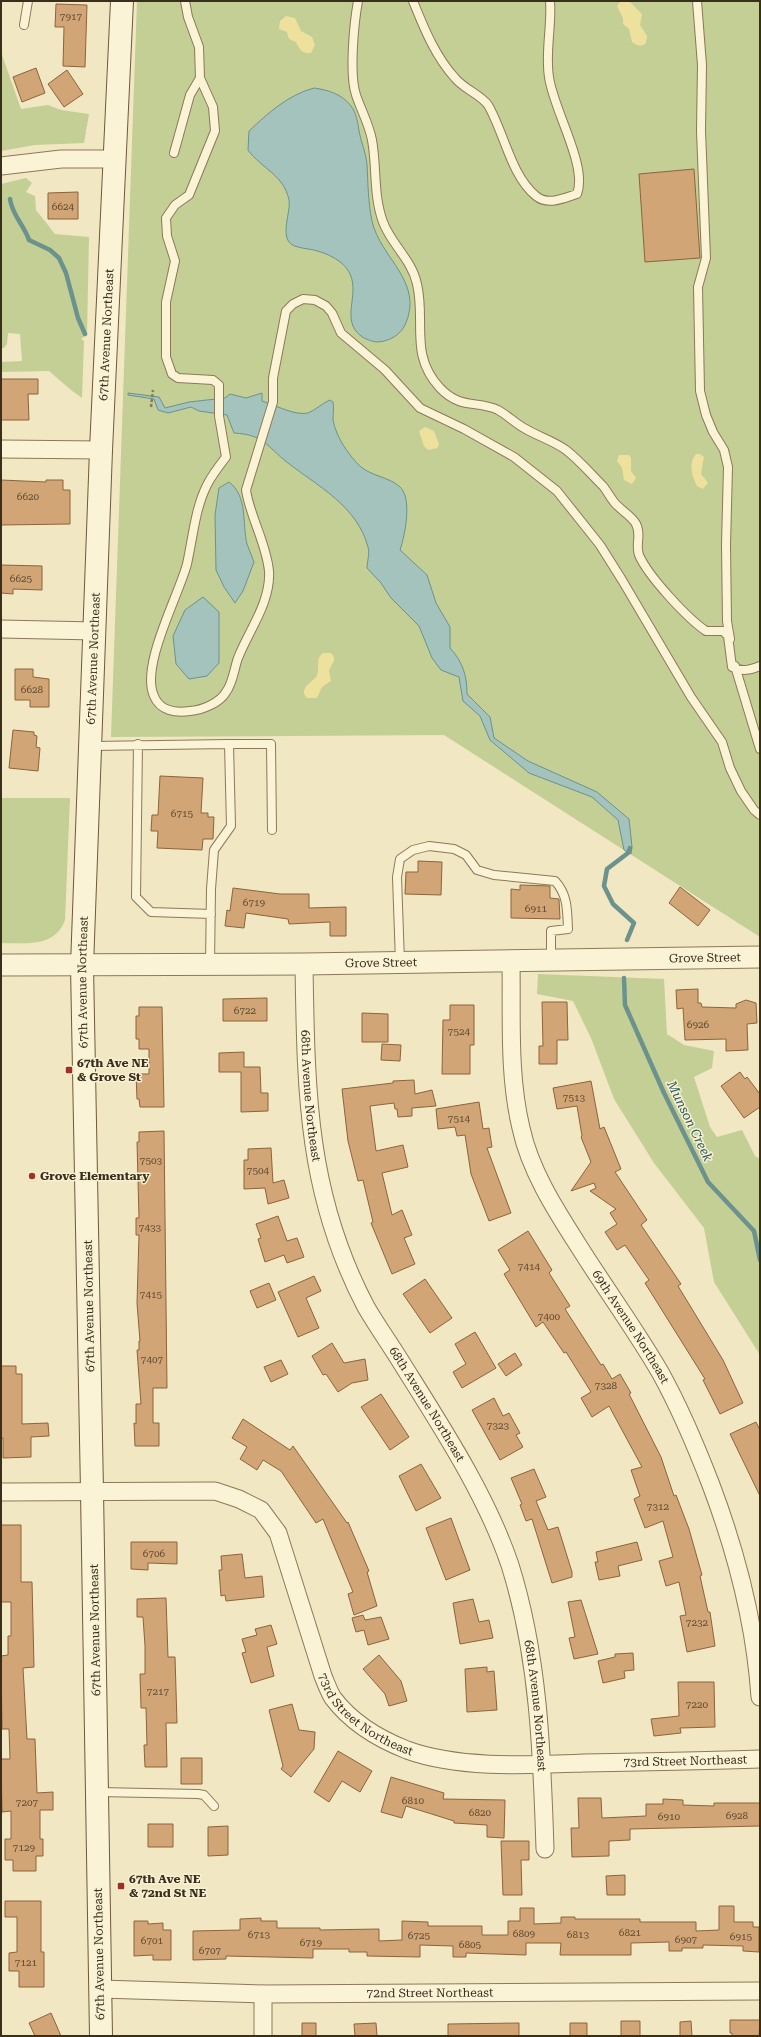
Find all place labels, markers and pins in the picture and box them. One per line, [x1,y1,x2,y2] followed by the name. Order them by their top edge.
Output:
[77,1056,149,1084] place label: 67th Ave NE & Grove St
[64,1065,74,1075] marker: 67th Ave NE & Grove St
[40,1169,150,1183] place label: Grove Elementary
[27,1171,37,1181] marker: Grove Elementary
[129,1872,207,1900] place label: 67th Ave NE & 72nd St NE
[116,1881,126,1891] marker: 67th Ave NE & 72nd St NE

